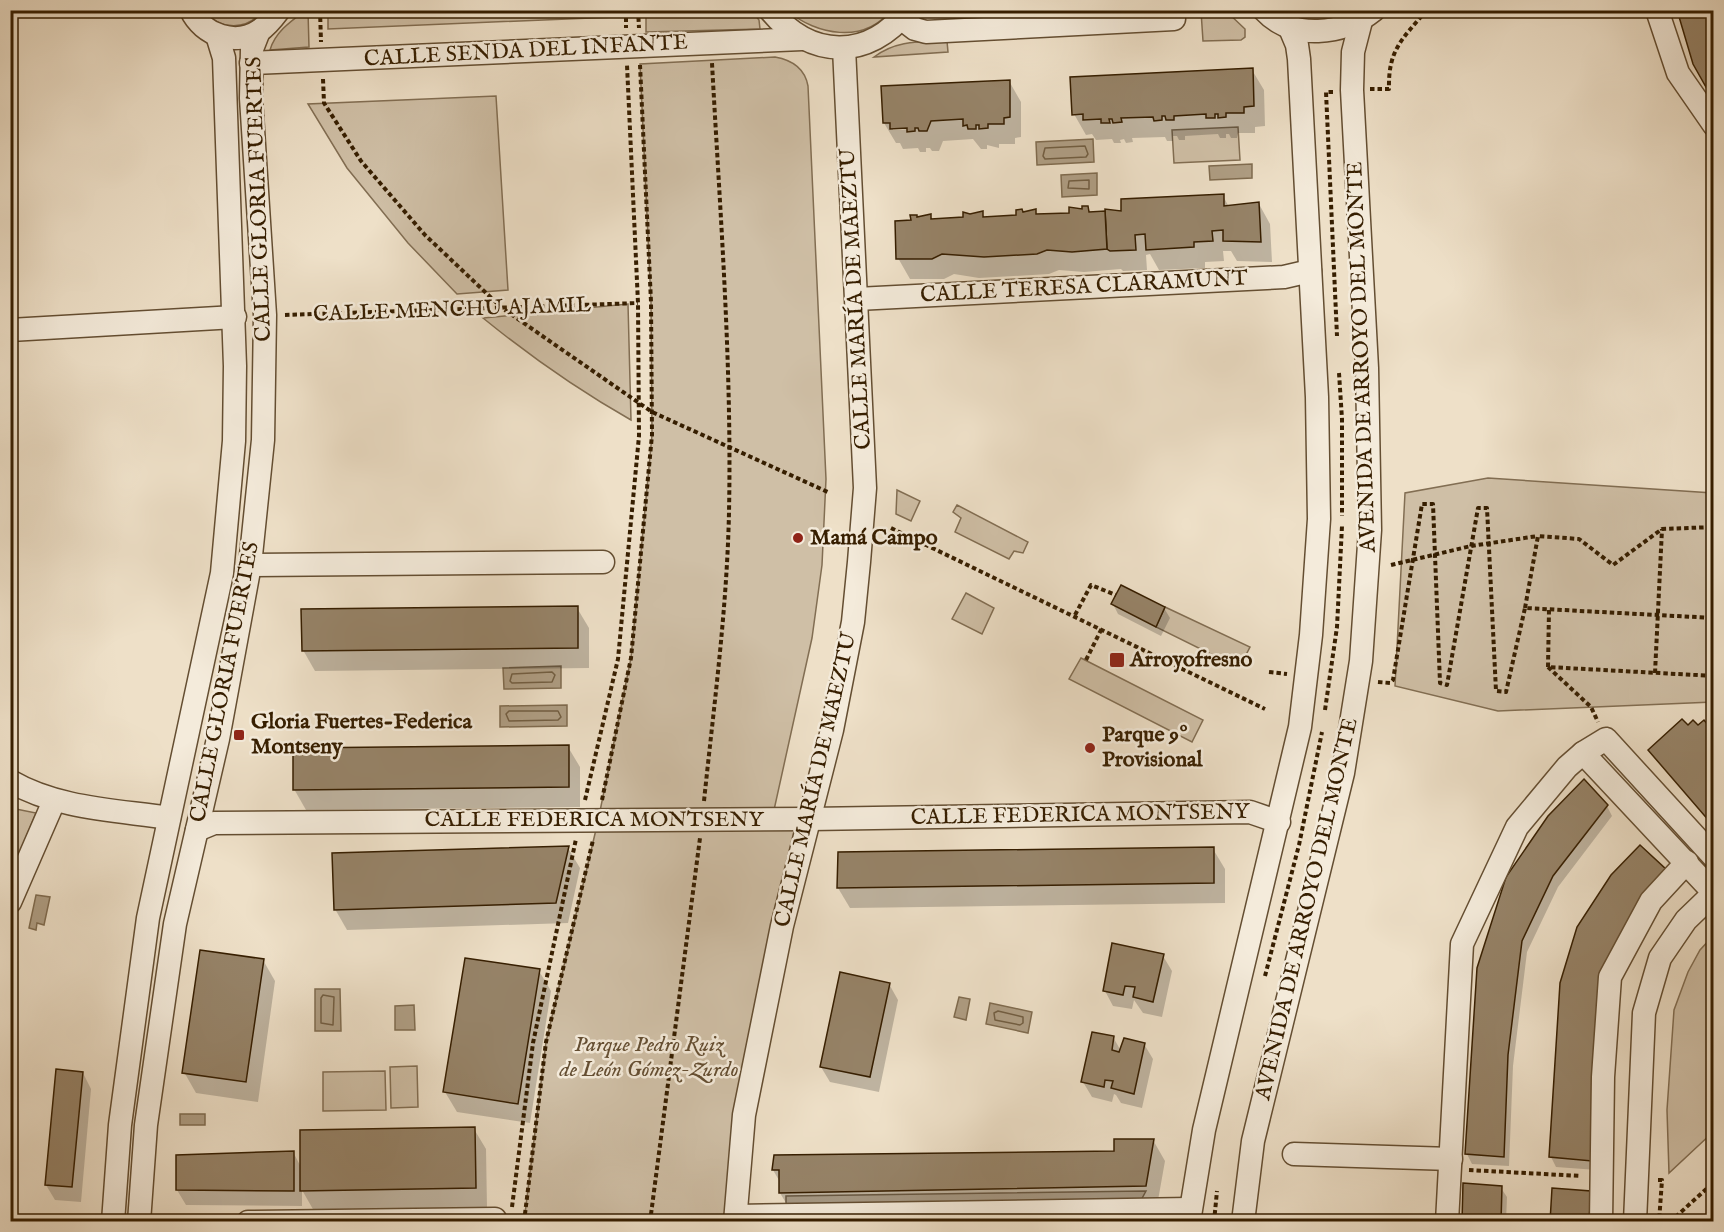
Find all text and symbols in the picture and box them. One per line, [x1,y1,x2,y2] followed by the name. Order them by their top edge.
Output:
[363,29,689,73] street label: CALLE SENDA DEL INFANTE
[240,56,278,342] street label: CALLE GLORIA FUERTES
[834,147,878,450] street label: CALLE MARÍA DE MAEZTU
[1341,161,1383,554] street label: AVENIDA DE ARROYO DEL MONTE
[920,264,1248,310] street label: CALLE TERESA CLARAMUNT
[313,291,592,329] street label: CALLE MENCHU AJAMIL
[810,524,938,552] place label: Mamá Campo
[791,531,805,545] marker: Mamá Campo
[184,539,266,825] street label: CALLE GLORIA FUERTES
[768,630,864,930] street label: CALLE MARÍA DE MAEZTU
[1129,646,1253,674] place label: Arroyofresno
[1108,651,1126,669] marker: Arroyofresno
[251,708,473,761] place label: Gloria Fuertes-Federica Montseny
[1249,715,1365,1104] street label: AVENIDA DE ARROYO DEL MONTE
[1102,721,1204,774] place label: Parque 9º Provisional
[232,728,246,742] marker: Gloria Fuertes-Federica Montseny
[1083,741,1097,755] marker: Parque 9º Provisional
[910,798,1251,832] street label: CALLE FEDERICA MONTSENY
[425,806,764,834] street label: CALLE FEDERICA MONTSENY
[558,1031,739,1084] park label: Parque Pedro Ruiz de León Gómez-Zurdo

